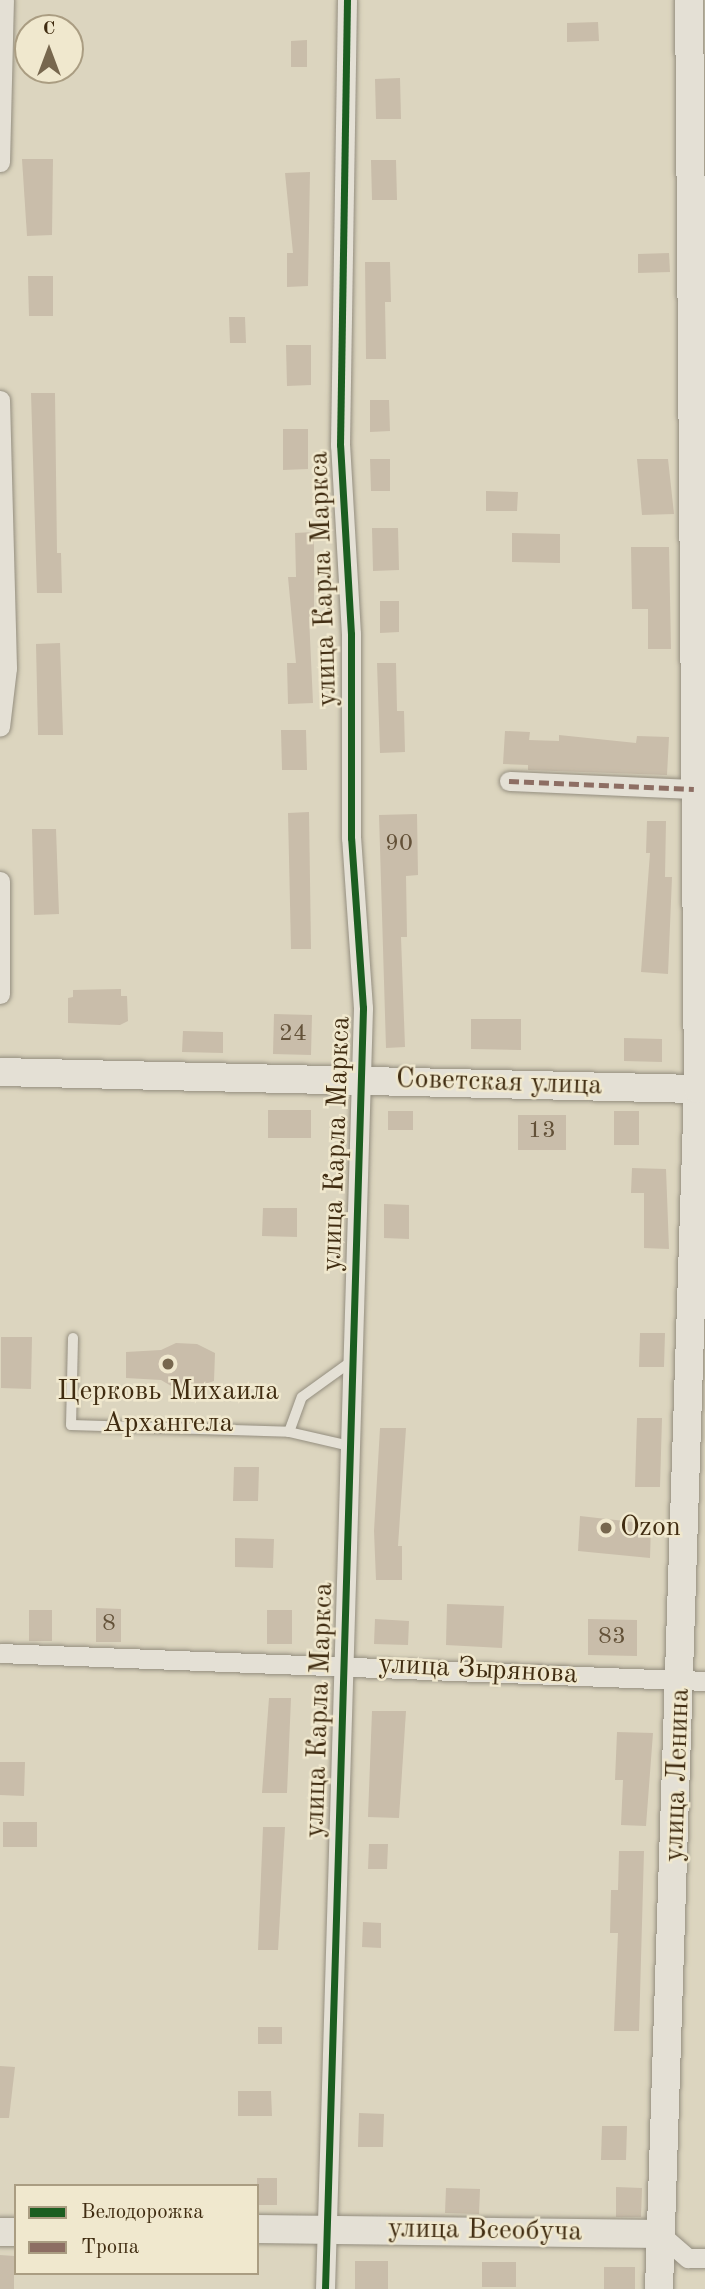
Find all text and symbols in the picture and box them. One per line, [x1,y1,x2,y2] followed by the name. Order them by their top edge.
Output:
[14,14,84,84] north arrow
[43,20,55,39] text: С
[303,451,345,707] street label: улица Карла Маркса
[385,831,413,859] house number: 90
[316,1016,358,1272] street label: улица Карла Маркса
[279,1021,307,1049] house number: 24
[395,1063,603,1103] street label: Советская улица
[528,1118,556,1146] house number: 13
[160,1356,176,1372] marker: Церковь Михаила Архангела
[57,1375,279,1441] place label: Церковь Михаила Архангела
[620,1511,681,1545] place label: Ozon
[598,1520,614,1536] marker: Ozon
[299,1582,341,1838] street label: улица Карла Маркса
[102,1611,116,1639] house number: 8
[598,1624,626,1652] house number: 83
[377,1648,579,1692] street label: улица Зырянова
[658,1688,698,1862] street label: улица Ленина
[14,2184,259,2275] legend
[81,2202,204,2223] text: Велодорожка
[388,2213,582,2249] street label: улица Всеобуча
[81,2237,139,2258] text: Тропа

